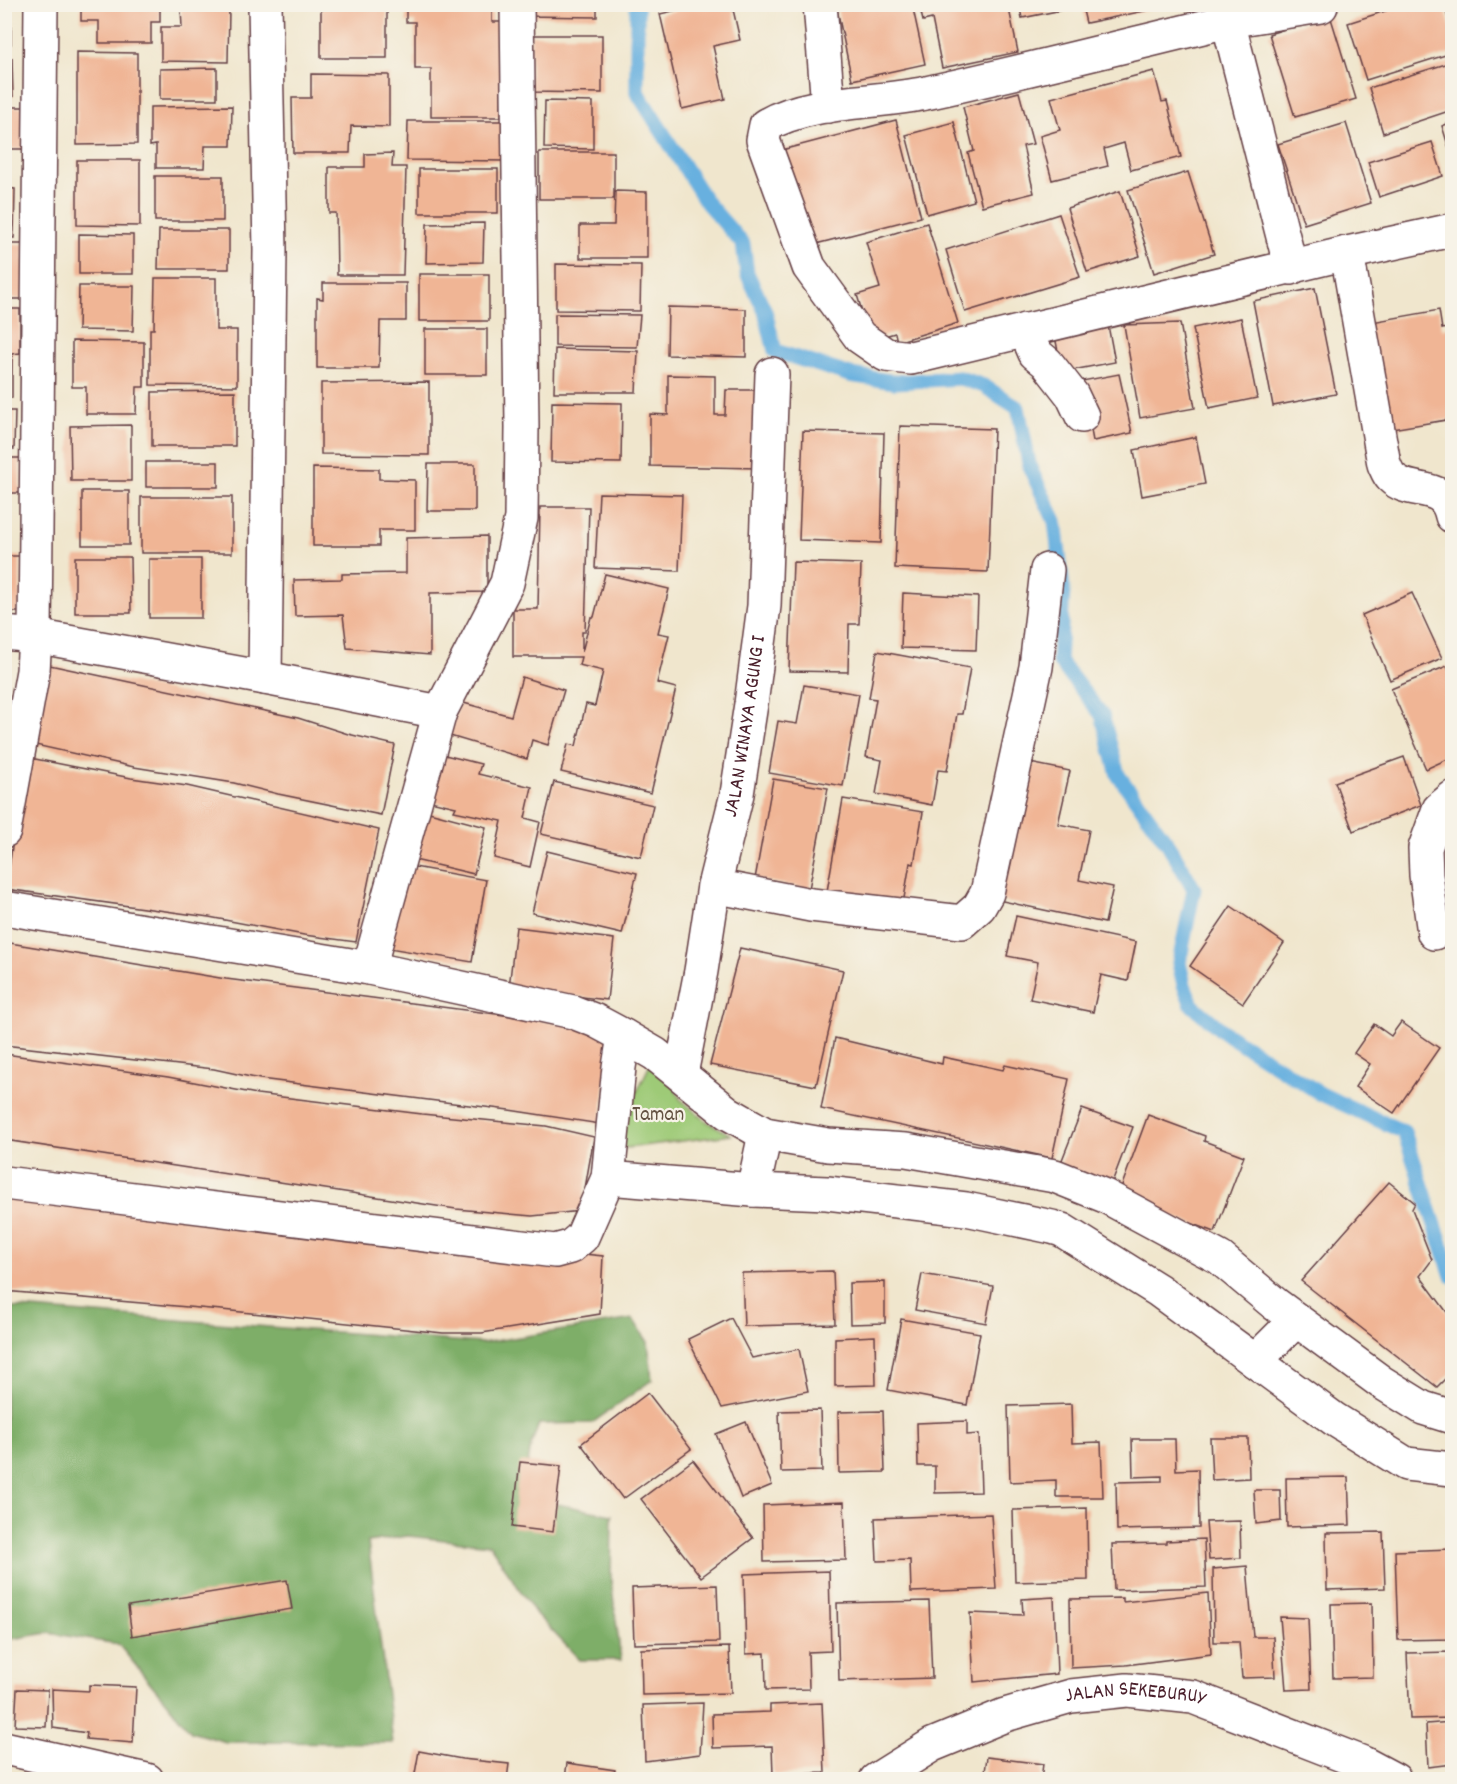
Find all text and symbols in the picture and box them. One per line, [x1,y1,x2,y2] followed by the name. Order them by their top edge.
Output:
[717,633,775,820] street label: JALAN WINAYA AGUNG I
[632,1101,684,1131] park label: Taman
[1061,1675,1211,1716] street label: JALAN SEKEBURUY

